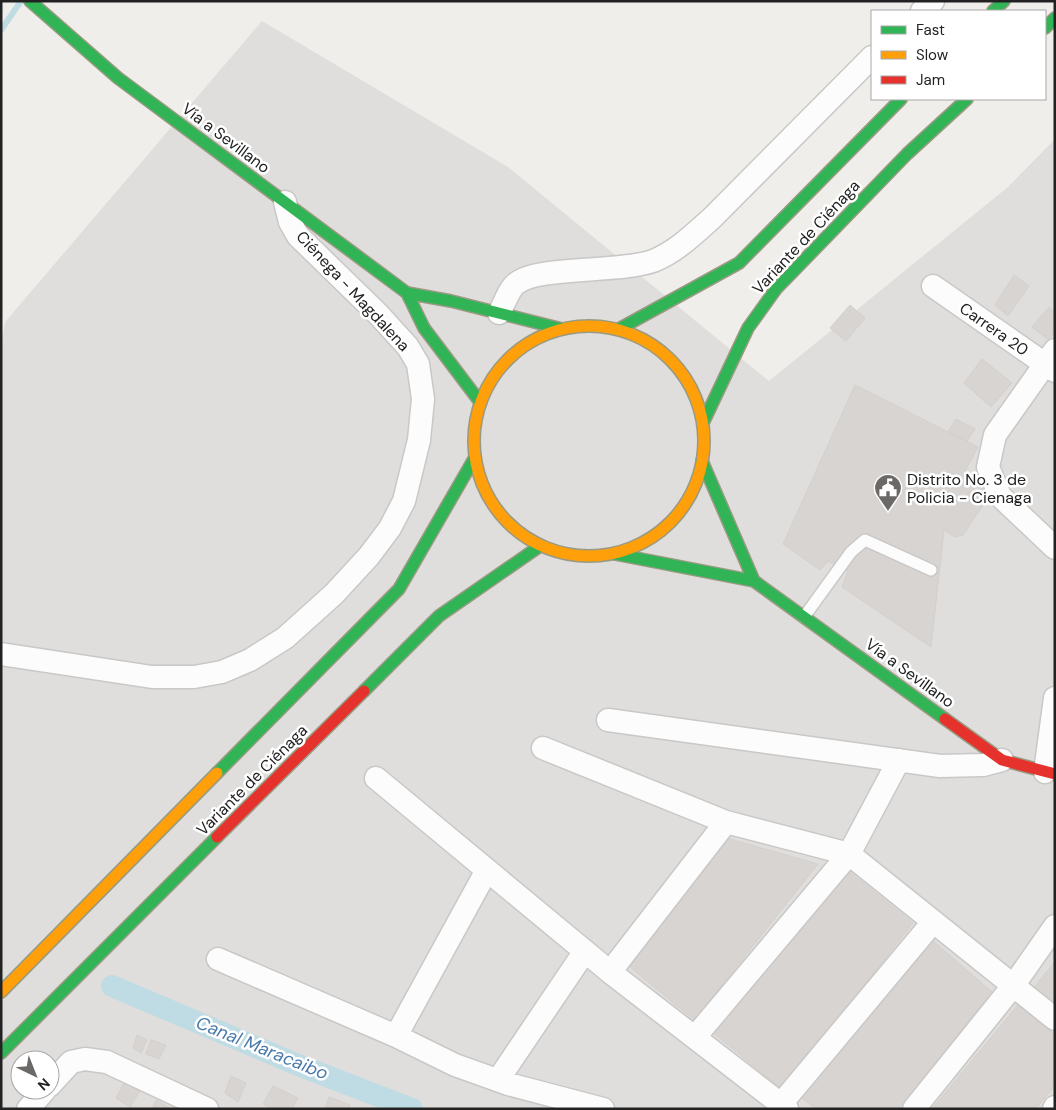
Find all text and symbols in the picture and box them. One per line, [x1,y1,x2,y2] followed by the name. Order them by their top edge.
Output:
[871,10,1046,100] legend
[916,20,945,40] text: Fast
[916,45,949,65] text: Slow
[916,70,945,90] text: Jam
[178,98,274,178] street label: Vía a Sevillano
[748,175,864,299] street label: Variante de Ciénaga
[292,226,414,356] street label: Ciénega - Magdalena
[955,298,1033,360] street label: Carrera 20
[907,469,1032,508] place label: Distrito No. 3 de Policia - Cienaga
[873,473,903,512] public building icon: Distrito No. 3 de Policia - Cienaga
[861,634,959,712] street label: Vía a Sevillano
[192,720,312,840] street label: Variante de Ciénaga
[192,1011,332,1085] water label: Canal Maracaibo
[10,1050,60,1100] north arrow
[34,1074,54,1095] text: N

